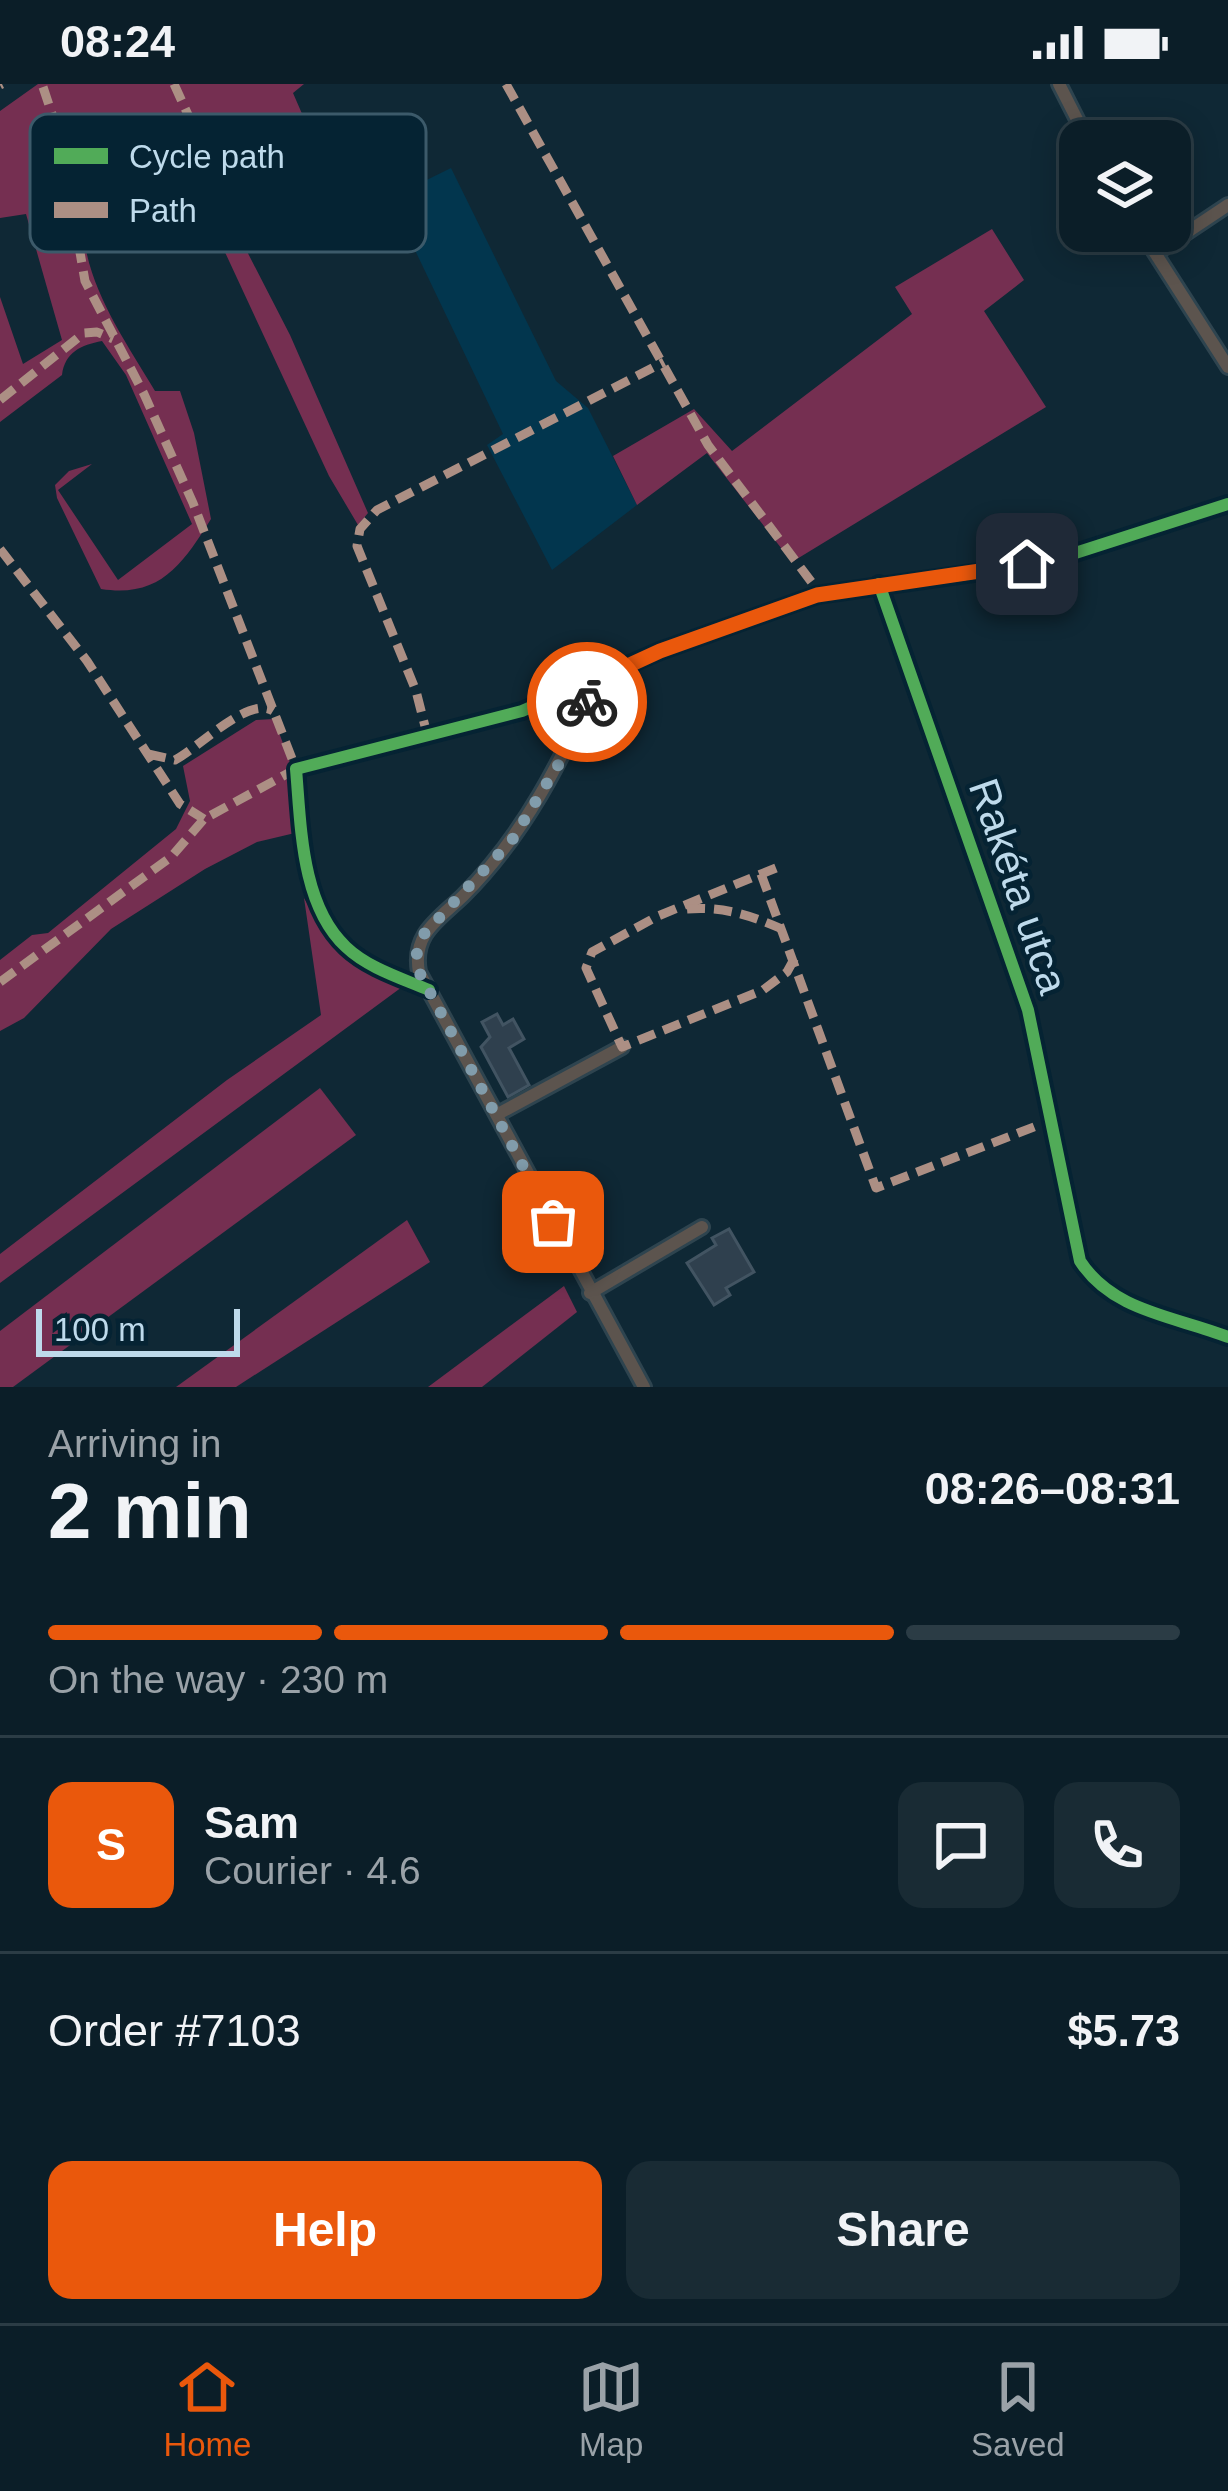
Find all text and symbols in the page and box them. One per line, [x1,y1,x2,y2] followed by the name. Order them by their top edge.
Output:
[60,16,175,67] text: 08:24
[30,114,426,252] legend
[1059,120,1191,252] map controls
[1059,120,1191,252] button: layers
[129,138,285,175] text: Cycle path
[129,192,197,229] text: Path
[976,513,1078,615] pin
[994,531,1060,597] icon: home
[527,642,647,762] courier
[554,669,620,735] icon: bike
[960,773,1077,1000] street label: Rakéta utca
[502,1171,604,1273] pin
[520,1189,586,1255] icon: bag
[36,1303,240,1356] scale bar
[54,1311,146,1348] text: 100 m
[48,1422,221,1465] text: Arriving in
[925,1463,1180,1514] text: 08:26–08:31
[48,1467,252,1555] text: 2 min
[48,1658,388,1701] text: On the way · 230 m
[898,1782,1024,1908] button: chat
[1054,1782,1180,1908] button: phone
[204,1797,299,1848] text: Sam
[96,1819,126,1870] text: S
[204,1849,421,1892] text: Courier · 4.6
[48,2005,301,2056] text: Order #7103
[1067,2005,1180,2056] text: $5.73
[48,2161,602,2299] button: Help
[626,2161,1180,2299] button: Share
[163,2354,251,2464] tab: Home
[578,2354,644,2464] tab: Map
[971,2354,1065,2464] tab: Saved

